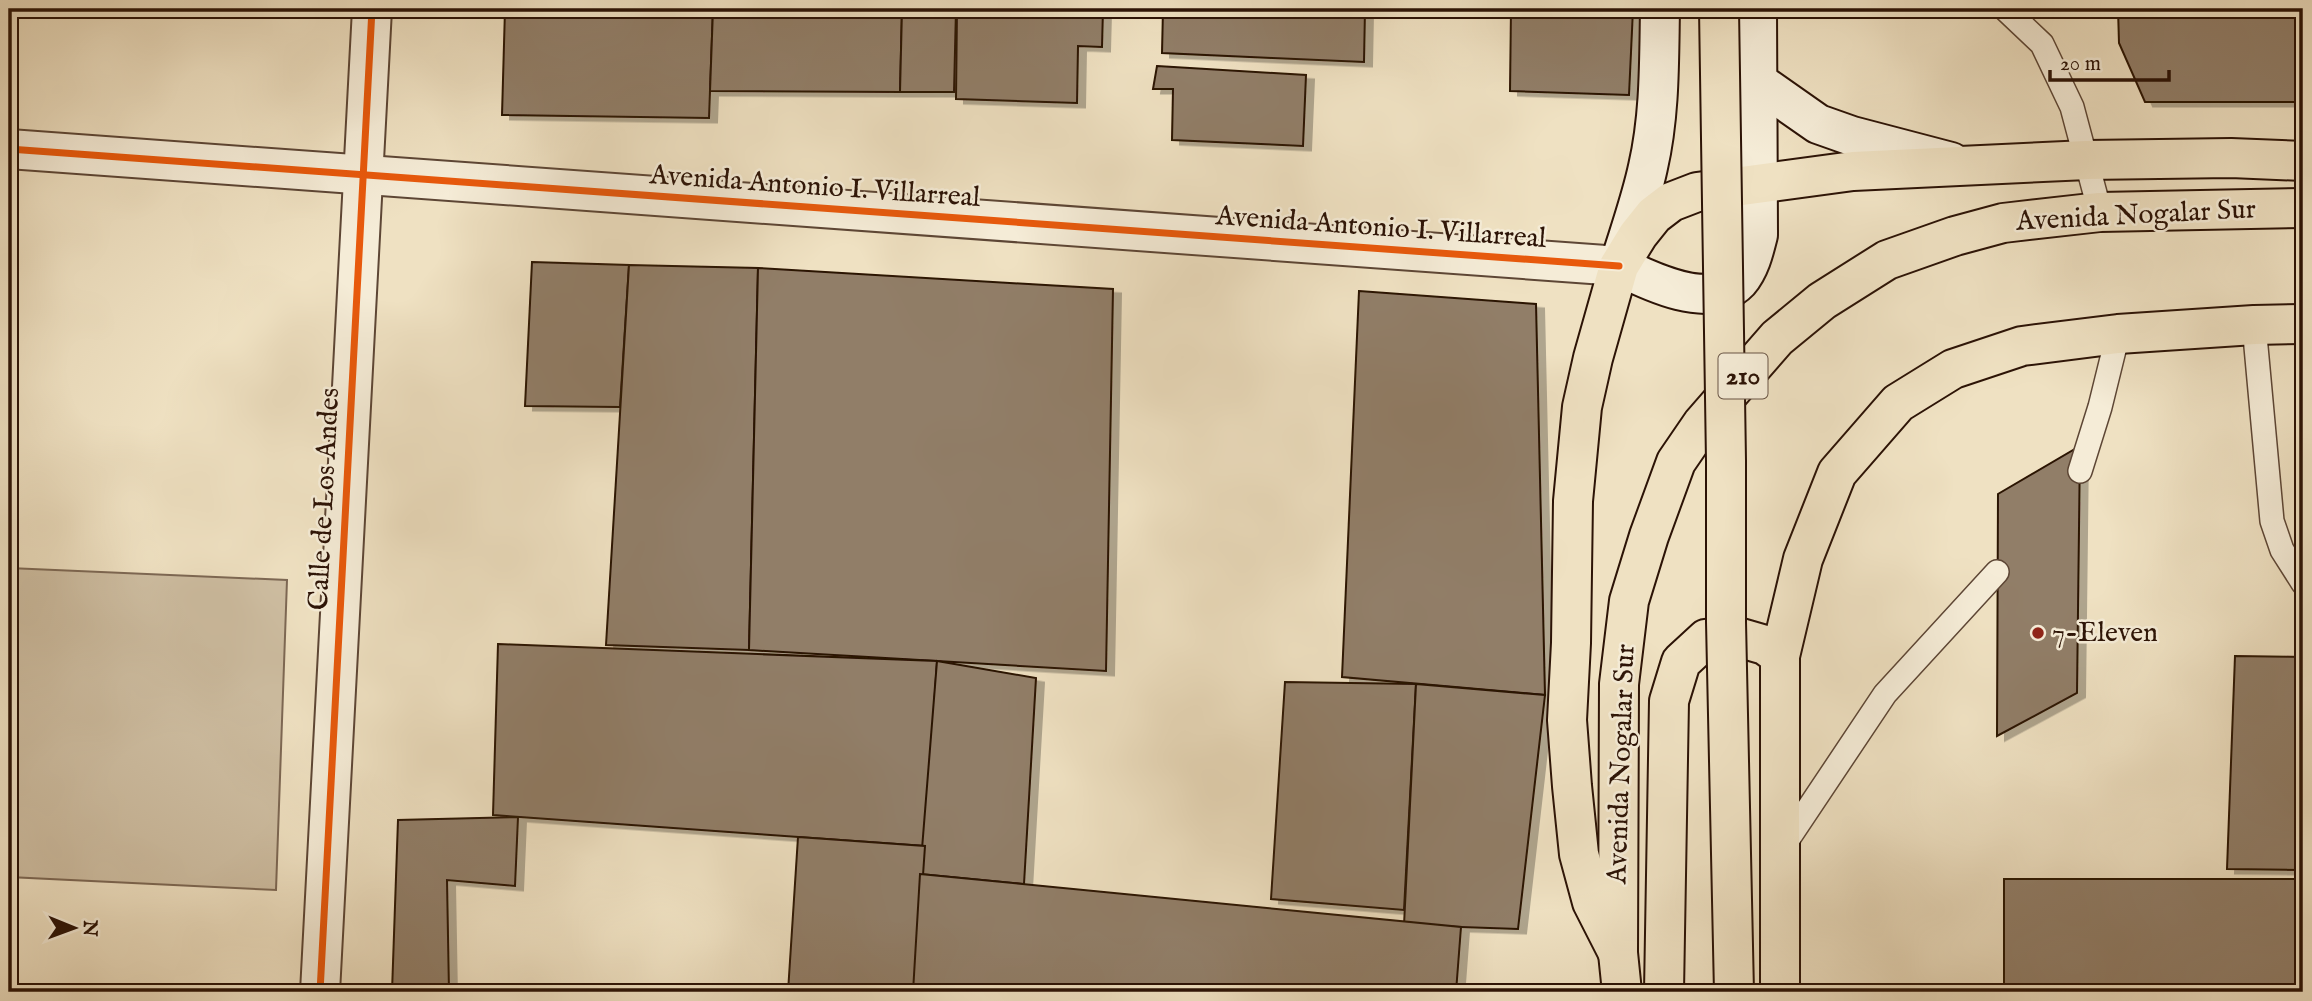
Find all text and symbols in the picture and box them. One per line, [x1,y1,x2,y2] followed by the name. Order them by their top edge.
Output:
[2050,38,2168,82] scale bar
[2060,51,2101,78] text: 20 m
[648,158,982,216] street label: Avenida Antonio I. Villarreal
[2014,192,2257,240] street label: Avenida Nogalar Sur
[1214,199,1548,257] street label: Avenida Antonio I. Villarreal
[1718,354,1768,398] road number: 210
[302,387,348,611] street label: Calle de Los Andes
[2052,616,2158,651] place label: 7-Eleven
[2030,625,2046,641] marker: 7-Eleven
[1600,643,1644,886] street label: Avenida Nogalar Sur
[38,892,108,962] north arrow
[77,919,101,937] text: N

